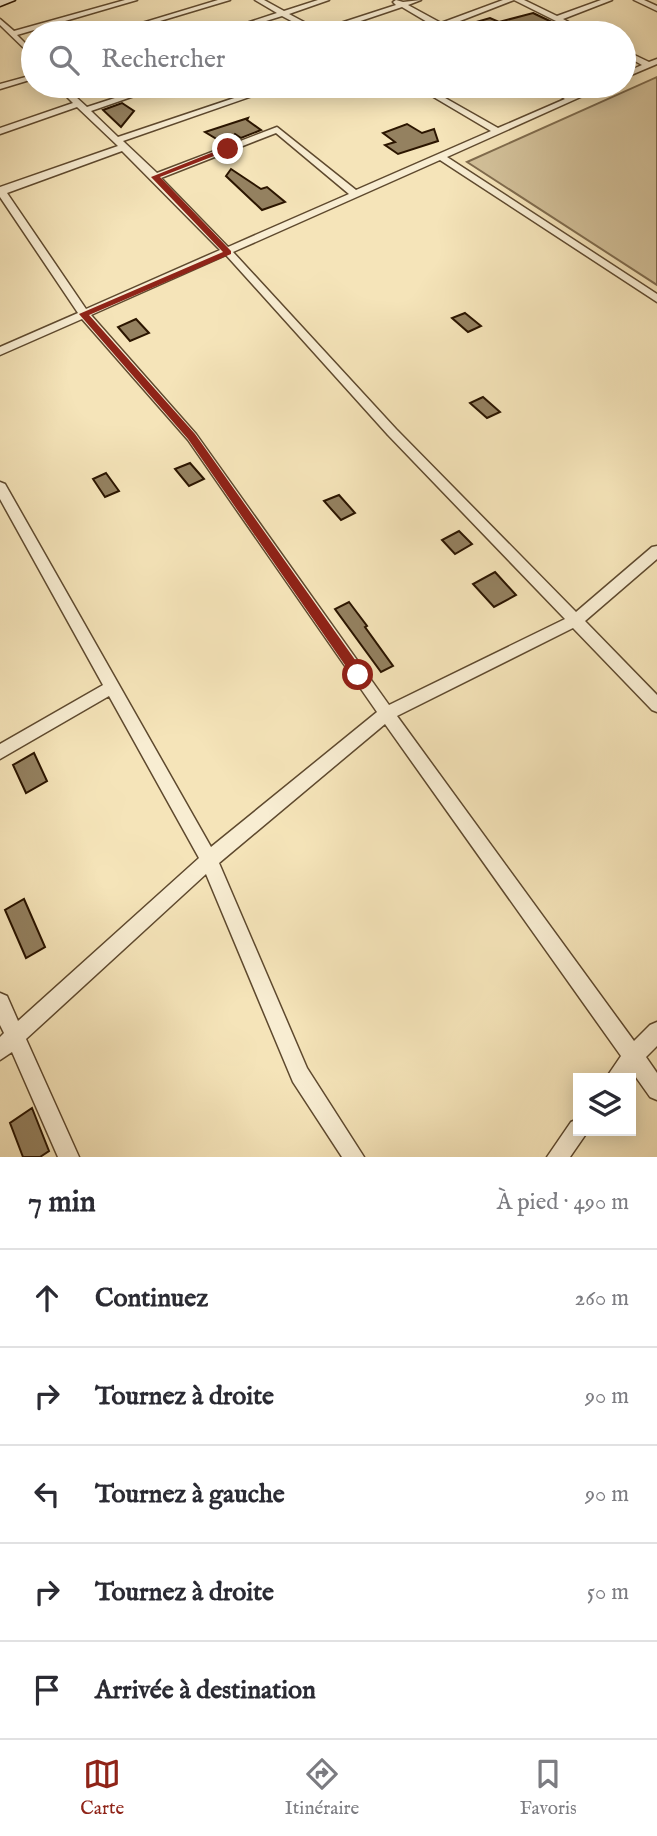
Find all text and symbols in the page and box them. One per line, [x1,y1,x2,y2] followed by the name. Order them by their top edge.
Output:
[21,21,636,98] search box
[45,41,83,79] icon: search
[101,43,225,76] text: Rechercher
[212,133,243,164] route end
[342,659,373,690] route start
[573,1073,636,1136] map controls
[573,1073,636,1136] button: layers
[28,1184,96,1222] text: 7 min
[497,1188,629,1217] text: À pied · 490 m
[28,1279,66,1317] icon: ahead
[95,1282,208,1315] text: Continuez
[574,1284,629,1313] text: 260 m
[28,1377,66,1415] icon: right
[95,1380,274,1413] text: Tournez à droite
[585,1382,629,1411] text: 90 m
[28,1475,66,1513] icon: left
[95,1478,285,1511] text: Tournez à gauche
[585,1480,629,1509] text: 90 m
[28,1573,66,1611] icon: right
[95,1576,274,1609] text: Tournez à droite
[587,1578,629,1607] text: 50 m
[28,1671,66,1709] icon: arrive
[95,1674,316,1707] text: Arrivée à destination
[80,1755,124,1821] tab: Carte
[285,1755,359,1821] tab: Itinéraire
[520,1755,577,1821] tab: Favoris

